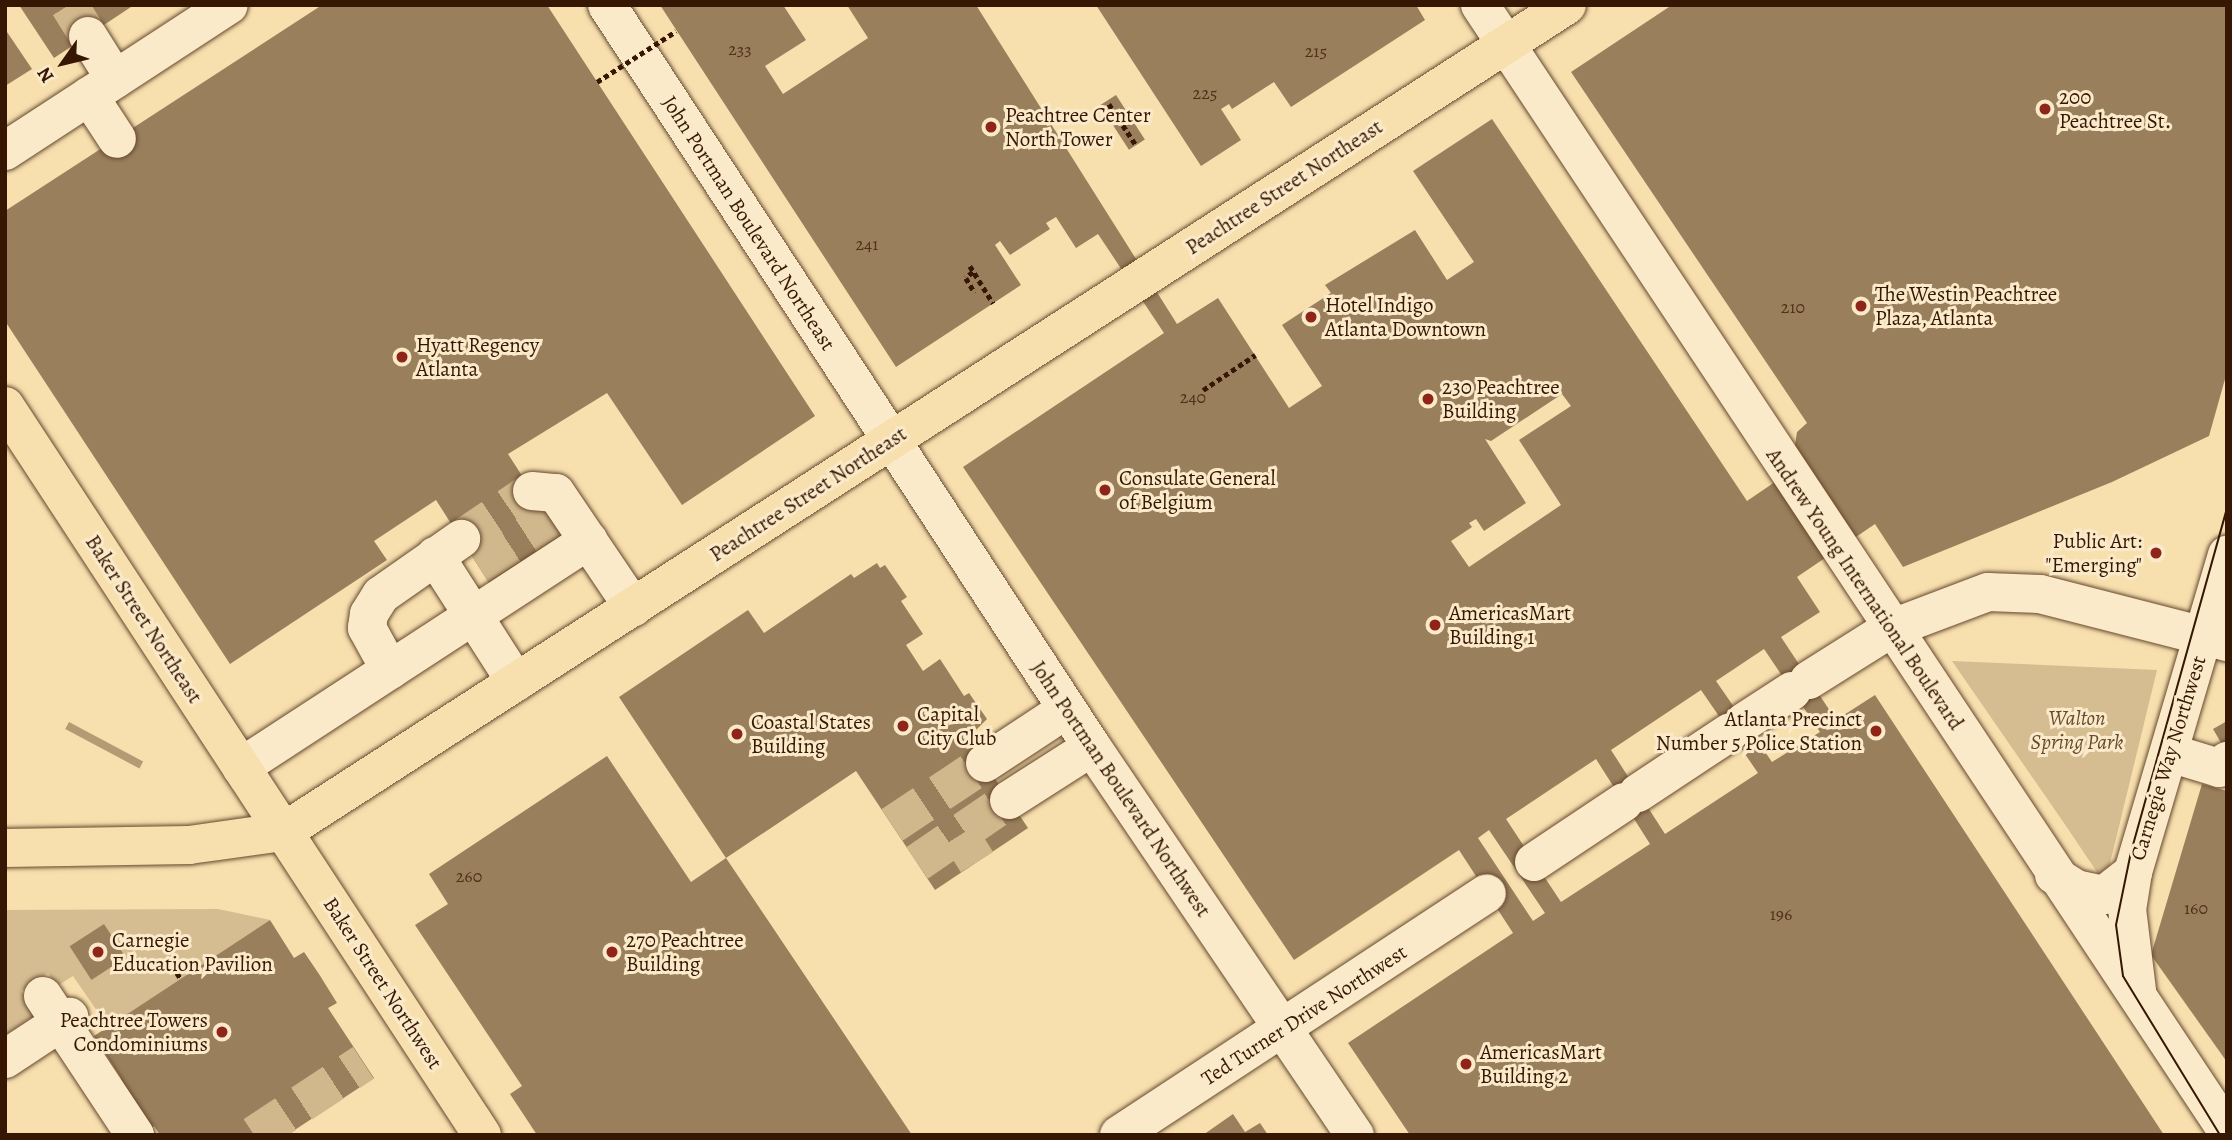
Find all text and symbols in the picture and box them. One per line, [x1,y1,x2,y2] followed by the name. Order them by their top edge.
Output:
[28,28,98,98] north arrow
[728,38,752,60] house number: 233
[1305,40,1327,62] house number: 215
[31,62,60,88] text: N
[1193,82,1217,104] house number: 225
[2059,84,2171,134] place label: 200 Peachtree St.
[657,91,841,355] street label: John Portman Boulevard Northeast
[2037,101,2053,117] marker: 200 Peachtree St.
[1005,102,1151,152] place label: Peachtree Center North Tower
[1181,114,1387,260] street label: Peachtree Street Northeast
[983,119,999,135] marker: Peachtree Center North Tower
[856,233,878,255] house number: 241
[1875,281,2057,331] place label: The Westin Peachtree Plaza, Atlanta
[1325,292,1486,342] place label: Hotel Indigo Atlanta Downtown
[1781,296,1805,318] house number: 210
[1853,298,1869,314] marker: The Westin Peachtree Plaza, Atlanta
[1303,309,1319,325] marker: Hotel Indigo Atlanta Downtown
[416,332,539,382] place label: Hyatt Regency Atlanta
[394,349,410,365] marker: Hyatt Regency Atlanta
[1442,374,1560,424] place label: 230 Peachtree Building
[1180,386,1206,408] house number: 240
[1420,391,1436,407] marker: 230 Peachtree Building
[705,421,911,567] street label: Peachtree Street Northeast
[1761,443,1969,735] street label: Andrew Young International Boulevard
[1119,465,1276,515] place label: Consulate General of Belgium
[1097,482,1113,498] marker: Consulate General of Belgium
[2045,528,2142,578] place label: Public Art: "Emerging"
[80,530,208,708] street label: Baker Street Northeast
[2148,545,2164,561] marker: Public Art: "Emerging"
[1449,600,1571,650] place label: AmericasMart Building 1
[1427,617,1443,633] marker: AmericasMart Building 1
[2125,653,2211,863] street label: Carnegie Way Northwest
[1026,656,1216,922] street label: John Portman Boulevard Northwest
[917,701,996,751] place label: Capital City Club
[2031,705,2123,755] park label: Walton Spring Park
[1656,706,1862,756] place label: Atlanta Precinct Number 5 Police Station
[751,709,871,759] place label: Coastal States Building
[895,718,911,734] marker: Capital City Club
[1868,723,1884,739] marker: Atlanta Precinct Number 5 Police Station
[729,726,745,742] marker: Coastal States Building
[456,865,482,887] house number: 260
[318,892,448,1074] street label: Baker Street Northwest
[2184,897,2208,919] house number: 160
[1770,903,1792,925] house number: 196
[112,927,273,977] place label: Carnegie Education Pavilion
[626,927,744,977] place label: 270 Peachtree Building
[1197,939,1411,1091] street label: Ted Turner Drive Northwest
[90,944,106,960] marker: Carnegie Education Pavilion
[604,944,620,960] marker: 270 Peachtree Building
[60,1007,208,1057] place label: Peachtree Towers Condominiums
[214,1024,230,1040] marker: Peachtree Towers Condominiums
[1480,1039,1602,1089] place label: AmericasMart Building 2
[1458,1056,1474,1072] marker: AmericasMart Building 2

